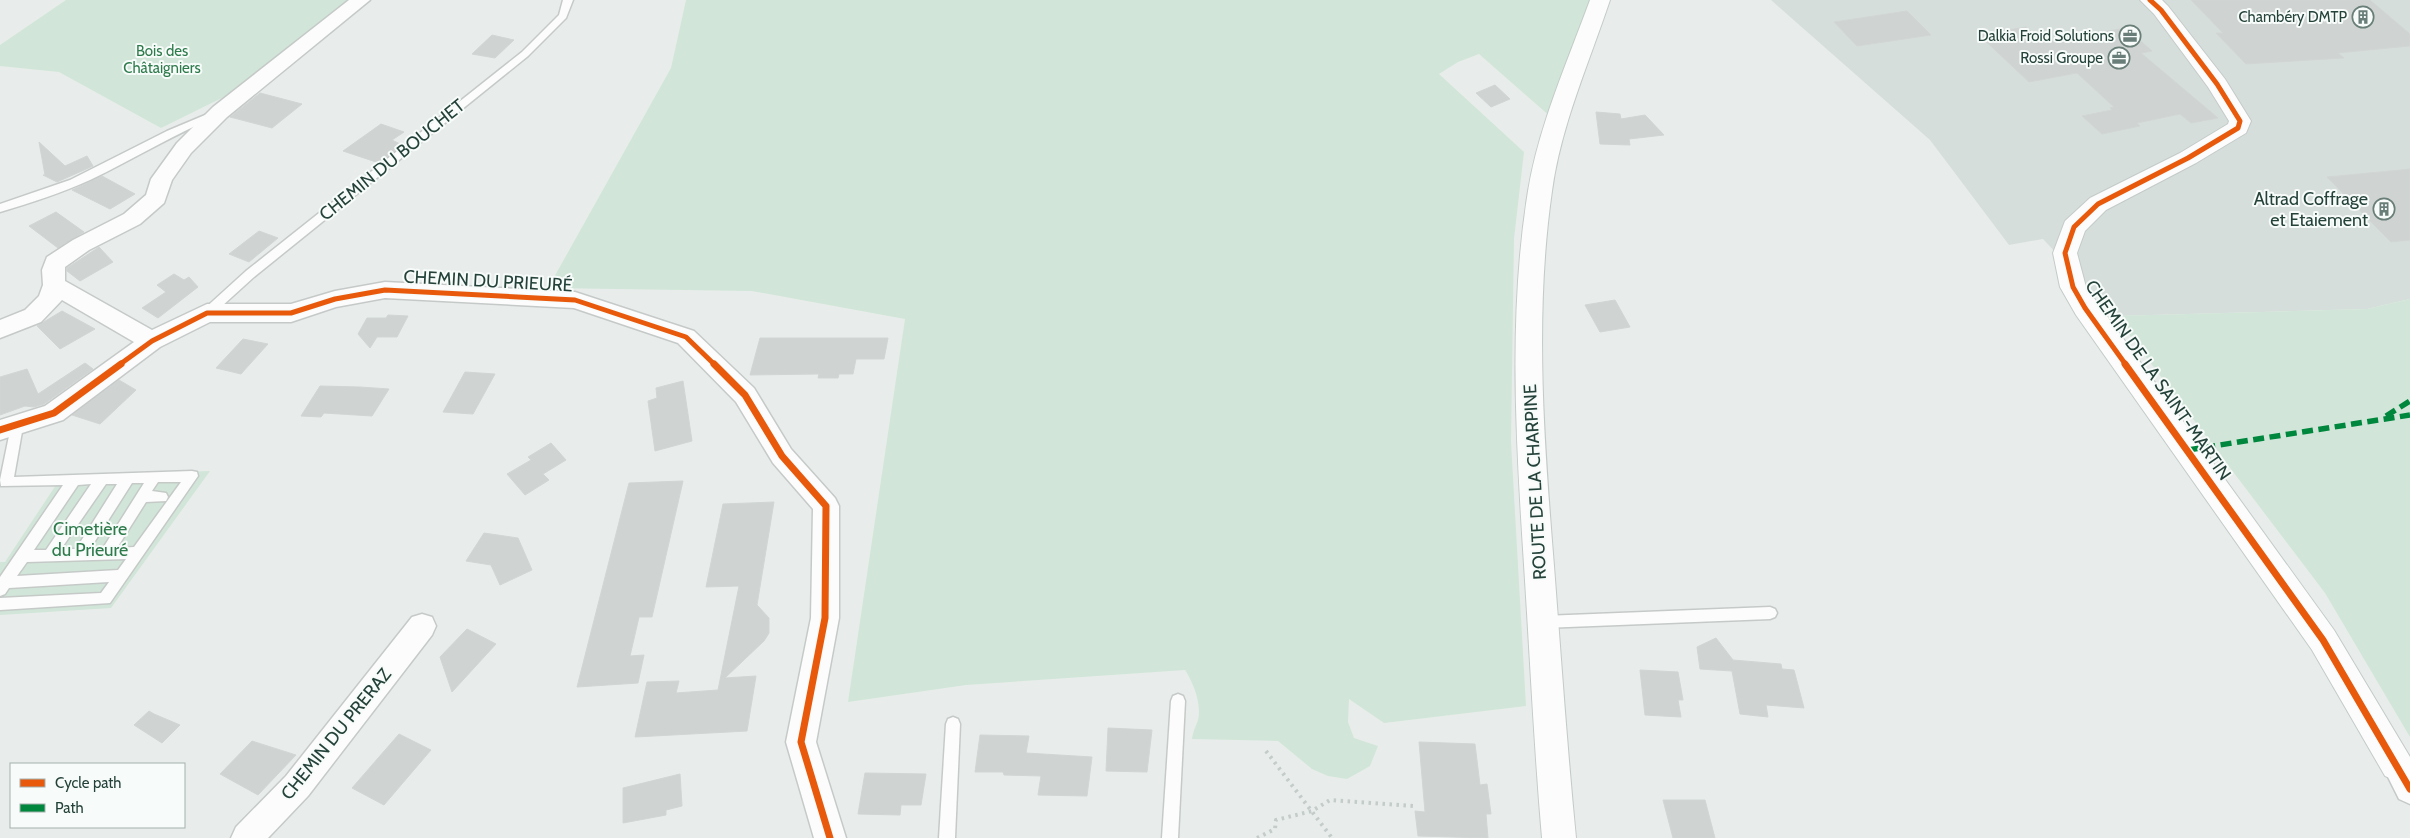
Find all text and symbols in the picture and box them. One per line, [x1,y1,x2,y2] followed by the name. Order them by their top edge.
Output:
[2351,5,2375,29] building icon: Chambéry DMTP
[2238,8,2347,26] place label: Chambéry DMTP
[2118,24,2142,48] office icon: Dalkia Froid Solutions
[1978,27,2114,45] place label: Dalkia Froid Solutions
[123,42,201,77] park label: Bois des Châtaigniers
[2107,46,2131,70] office icon: Rossi Groupe
[2020,49,2103,67] place label: Rossi Groupe
[315,94,469,225] street label: CHEMIN DU BOUCHET
[2254,188,2368,231] place label: Altrad Coffrage et Etaiement
[2372,197,2396,221] building icon: Altrad Coffrage et Etaiement
[403,266,573,296] street label: CHEMIN DU PRIEURÉ
[2080,276,2236,484] street label: CHEMIN DE LA SAINT-MARTIN
[1519,384,1551,580] street label: ROUTE DE LA CHARPINE
[52,518,128,561] park label: Cimetière du Prieuré
[276,664,396,804] street label: CHEMIN DU PRERAZ
[10,763,185,828] legend
[55,774,121,792] text: Cycle path
[55,799,84,817] text: Path

